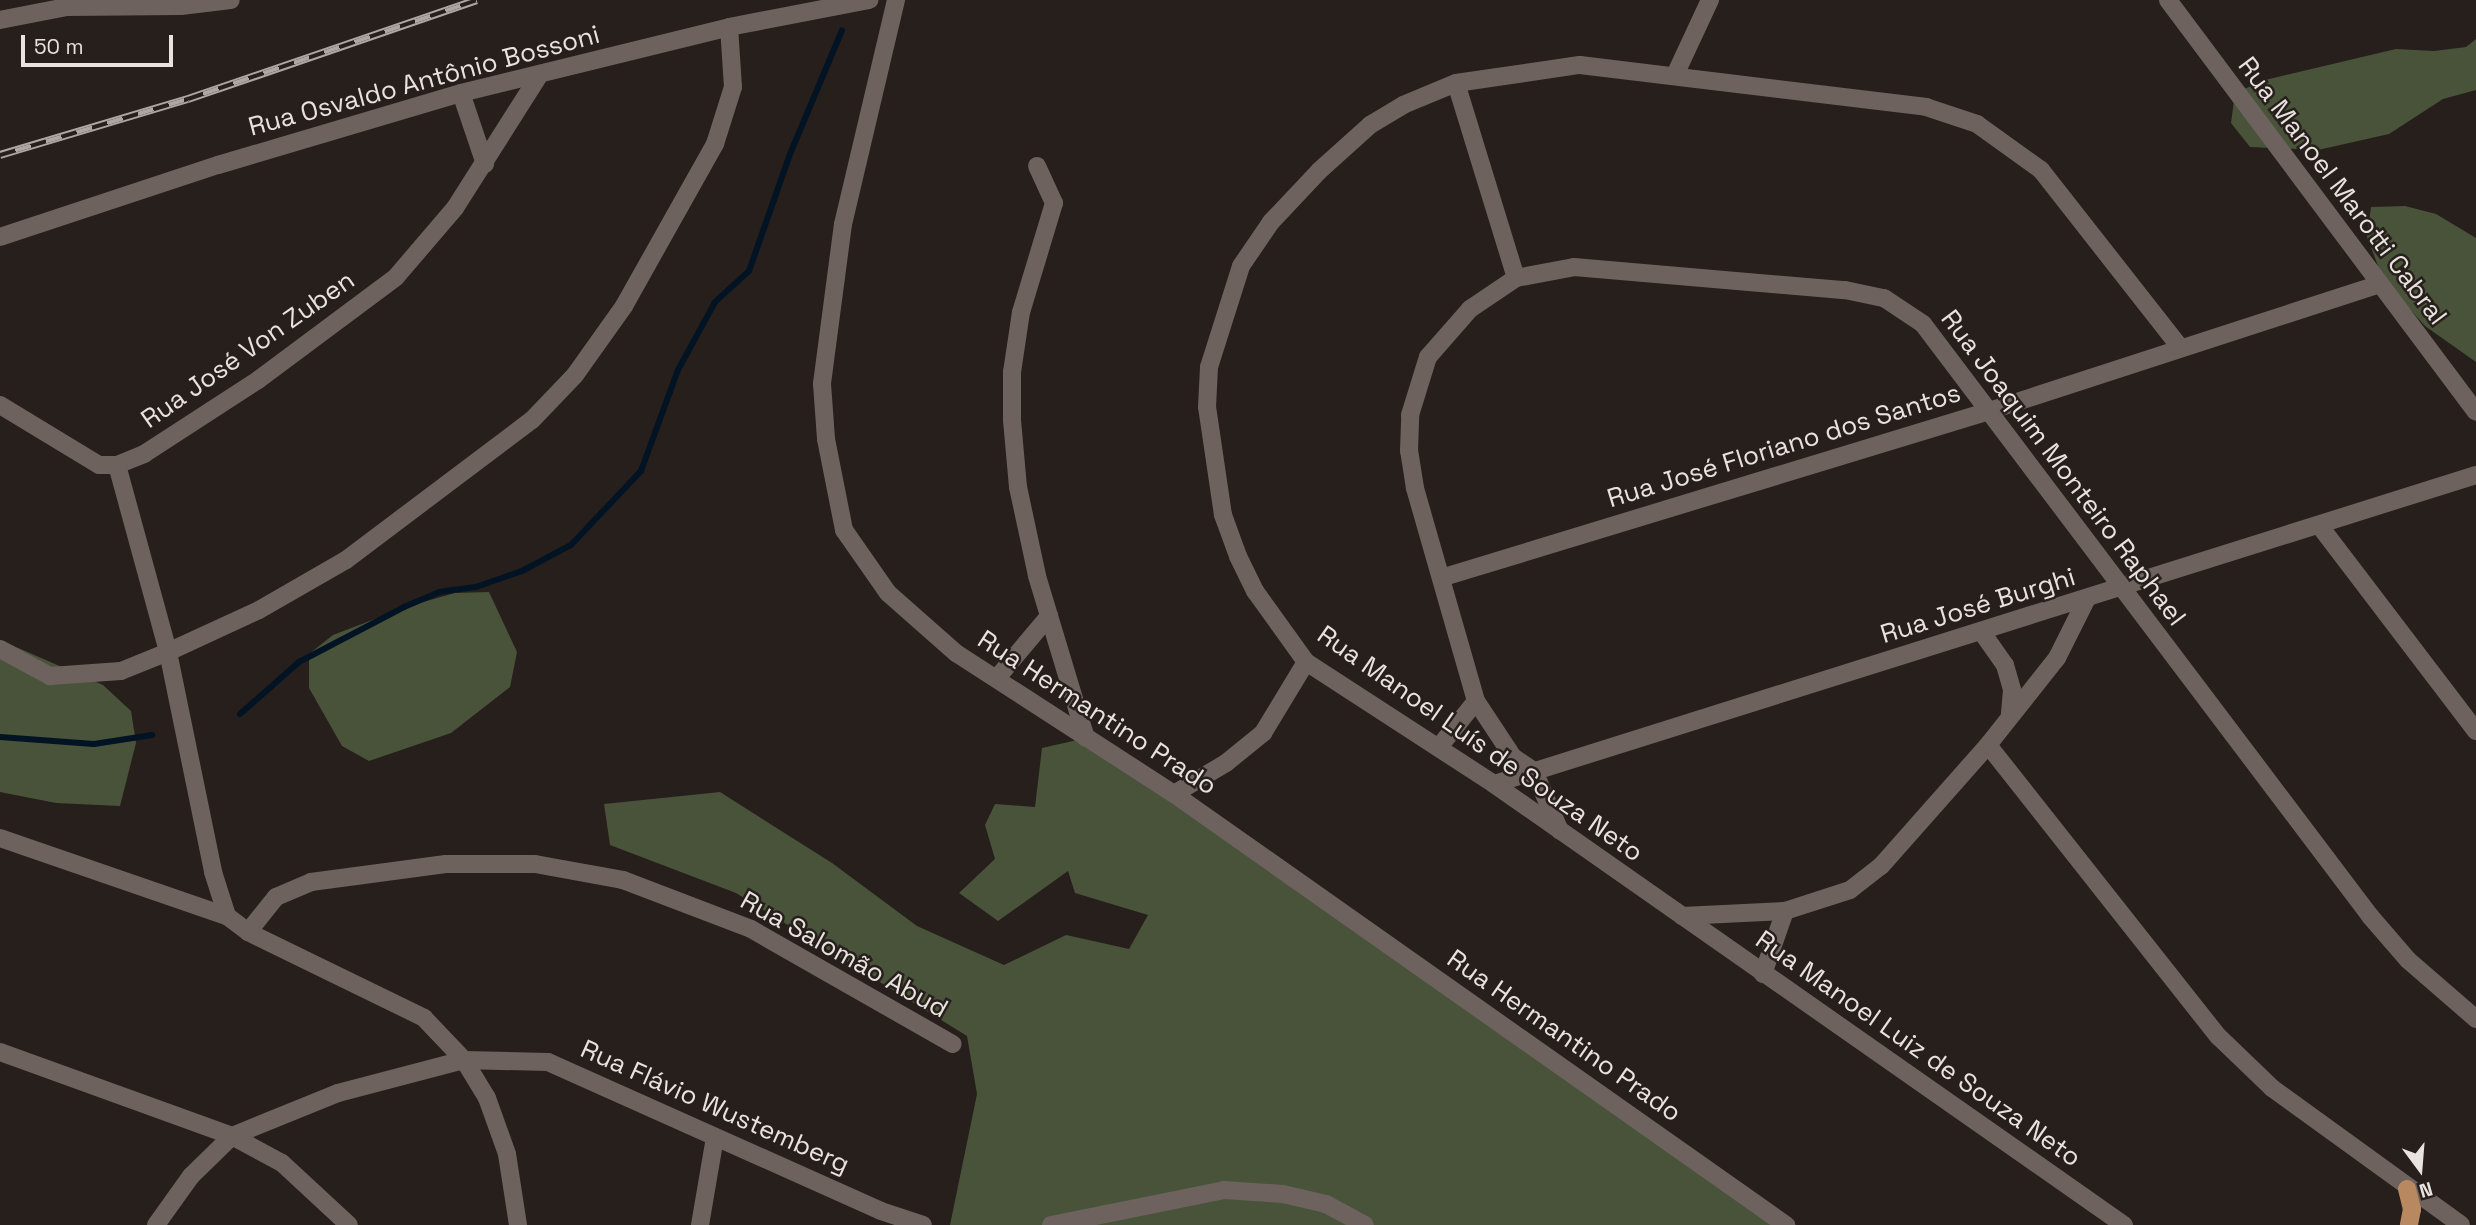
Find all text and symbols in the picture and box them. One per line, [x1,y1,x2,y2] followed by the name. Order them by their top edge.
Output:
[245,19,603,143] street label: Rua Osvaldo Antônio Bossoni
[24,21,177,65] scale bar
[34,33,84,60] text: 50 m
[2231,51,2453,331] street label: Rua Manoel Marotti Cabral
[135,265,361,435] street label: Rua José Von Zuben
[1934,304,2192,632] street label: Rua Joaquim Monteiro Raphael
[1604,377,1964,515] street label: Rua José Floriano dos Santos
[1877,562,2079,650] street label: Rua José Burghi
[1311,619,1649,869] street label: Rua Manoel Luís de Souza Neto
[972,624,1222,802] street label: Rua Hermantino Prado
[735,885,953,1025] street label: Rua Salomão Abud
[1749,924,2087,1174] street label: Rua Manoel Luiz de Souza Neto
[1441,943,1687,1129] street label: Rua Hermantino Prado
[576,1034,854,1180] street label: Rua Flávio Wustemberg
[2385,1134,2455,1204] north arrow
[2416,1176,2435,1203] text: N

